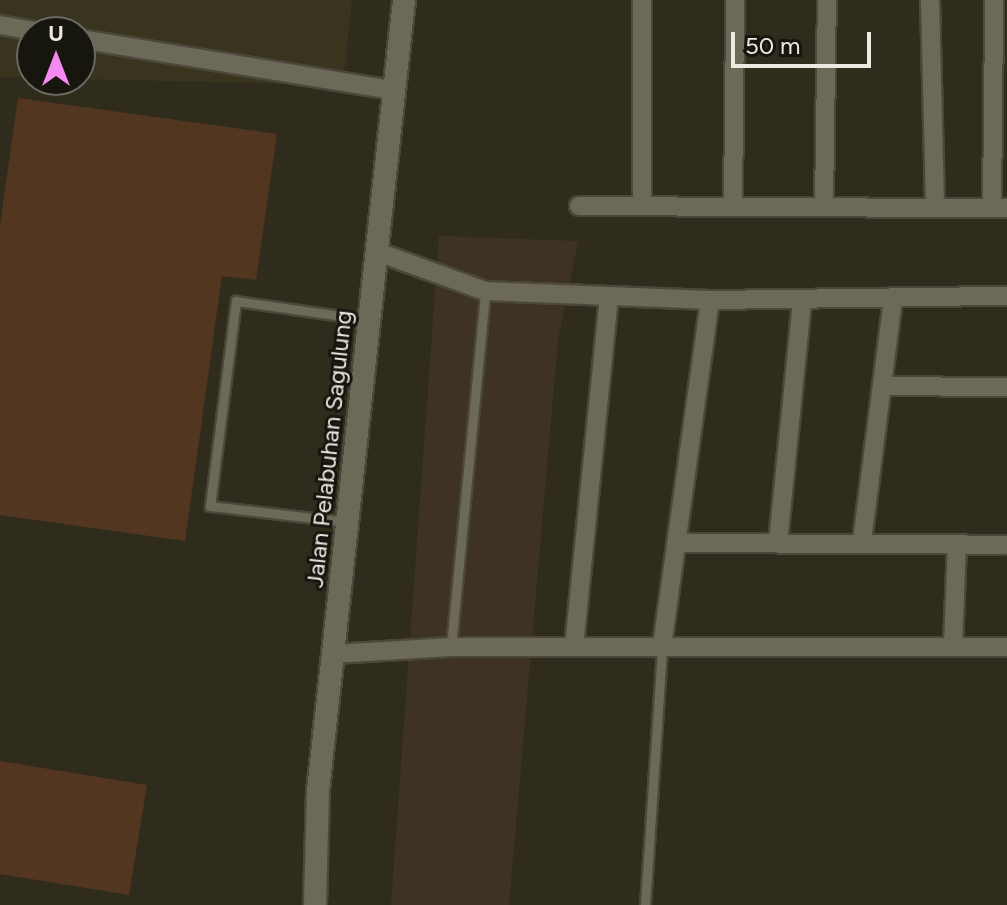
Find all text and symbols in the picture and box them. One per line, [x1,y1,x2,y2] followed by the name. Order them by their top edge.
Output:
[16,16,96,96] north arrow
[735,16,875,66] scale bar
[48,20,64,47] text: U
[745,31,801,60] text: 50 m
[300,309,358,589] street label: Jalan Pelabuhan Sagulung

